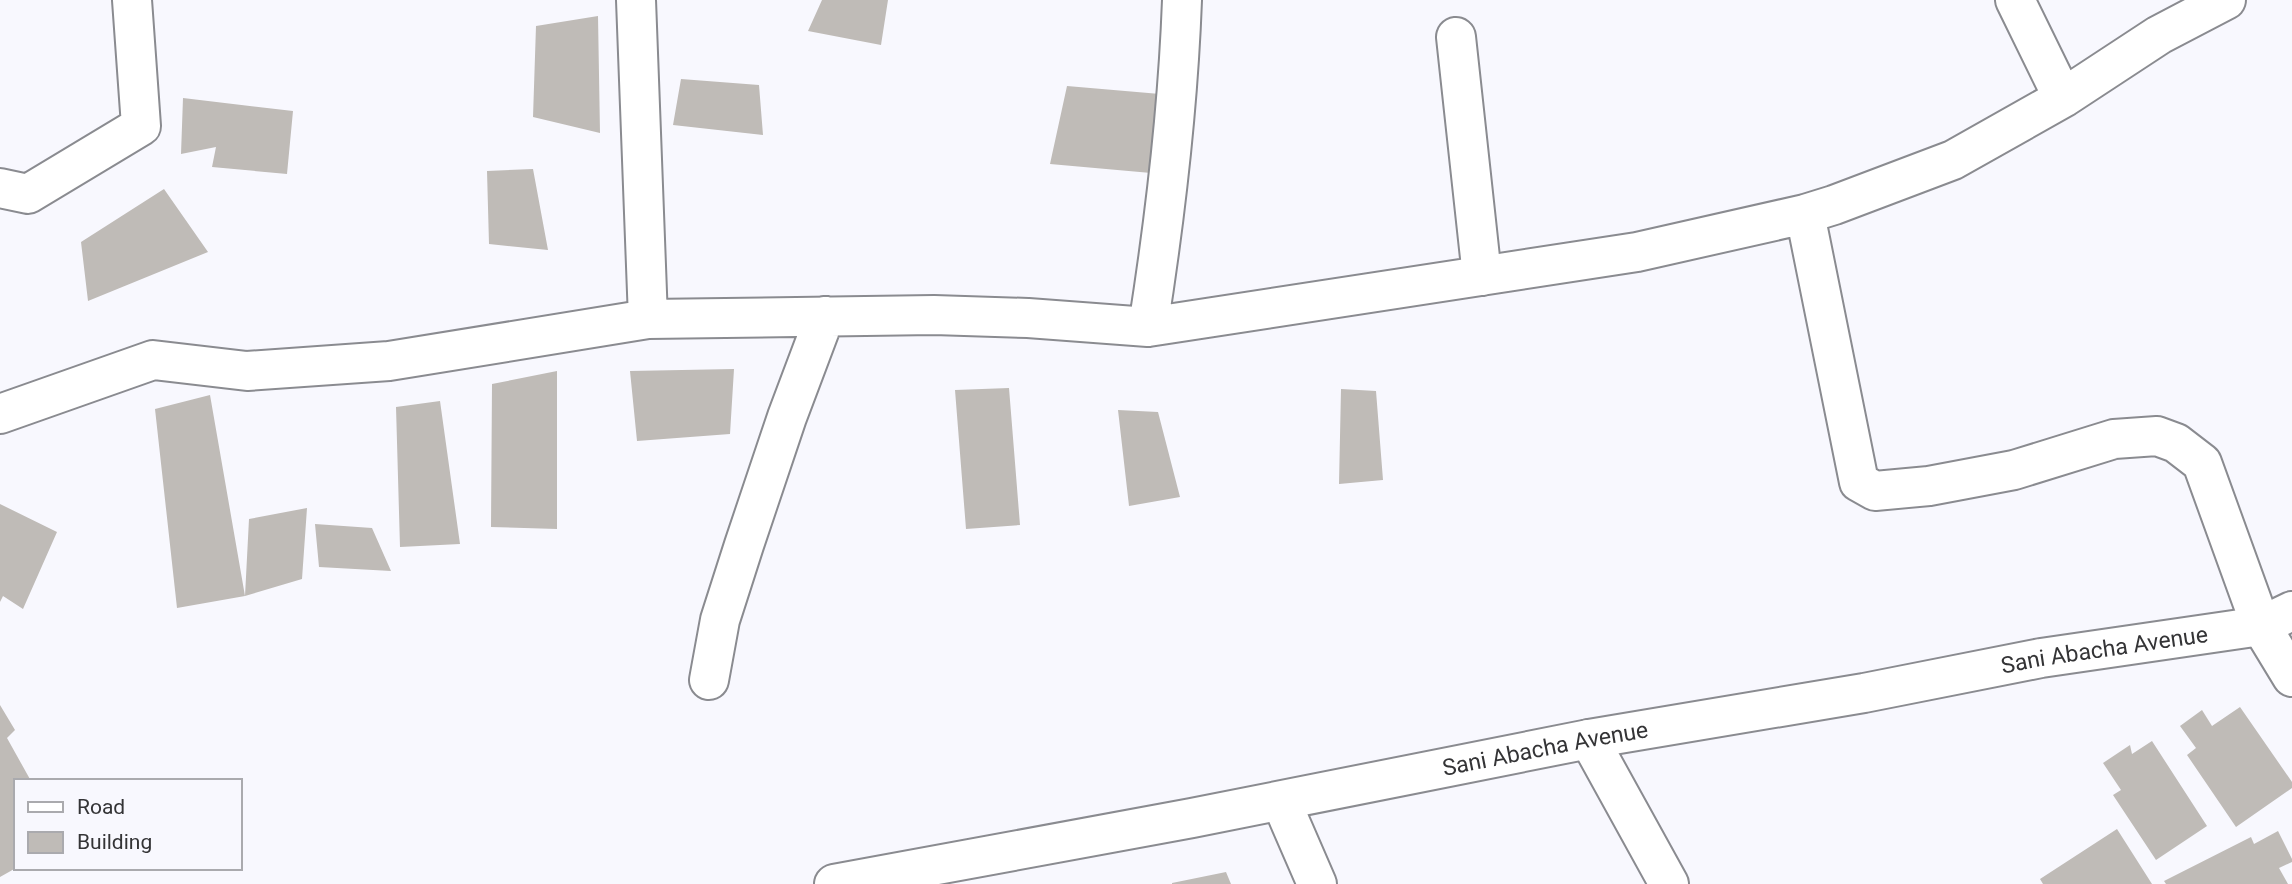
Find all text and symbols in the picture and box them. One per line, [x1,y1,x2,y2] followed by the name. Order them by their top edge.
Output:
[1999,620,2210,679] street label: Sani Abacha Avenue
[1440,716,1650,781] street label: Sani Abacha Avenue
[14,779,242,870] legend
[77,795,125,819] text: Road
[77,830,152,854] text: Building

